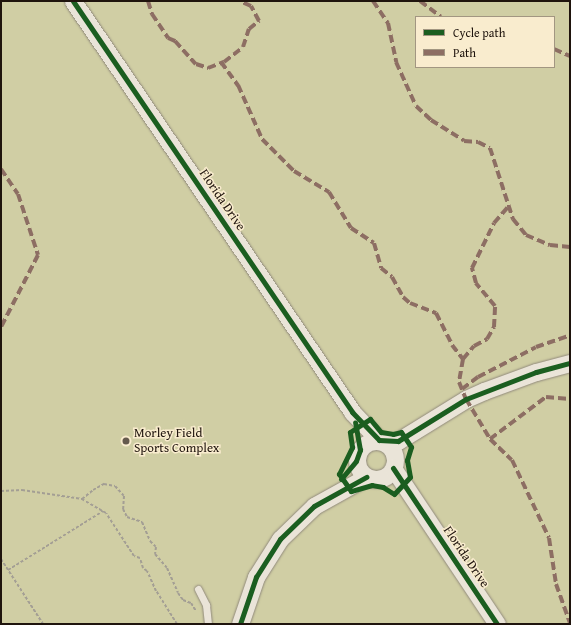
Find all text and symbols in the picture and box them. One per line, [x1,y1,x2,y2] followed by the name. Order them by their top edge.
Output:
[415,16,555,68] legend
[453,24,505,41] text: Cycle path
[453,44,476,61] text: Path
[196,166,248,234] street label: Florida Drive
[134,426,219,457] place label: Morley Field Sports Complex
[121,436,131,446] marker: Morley Field Sports Complex
[440,523,492,591] street label: Florida Drive

